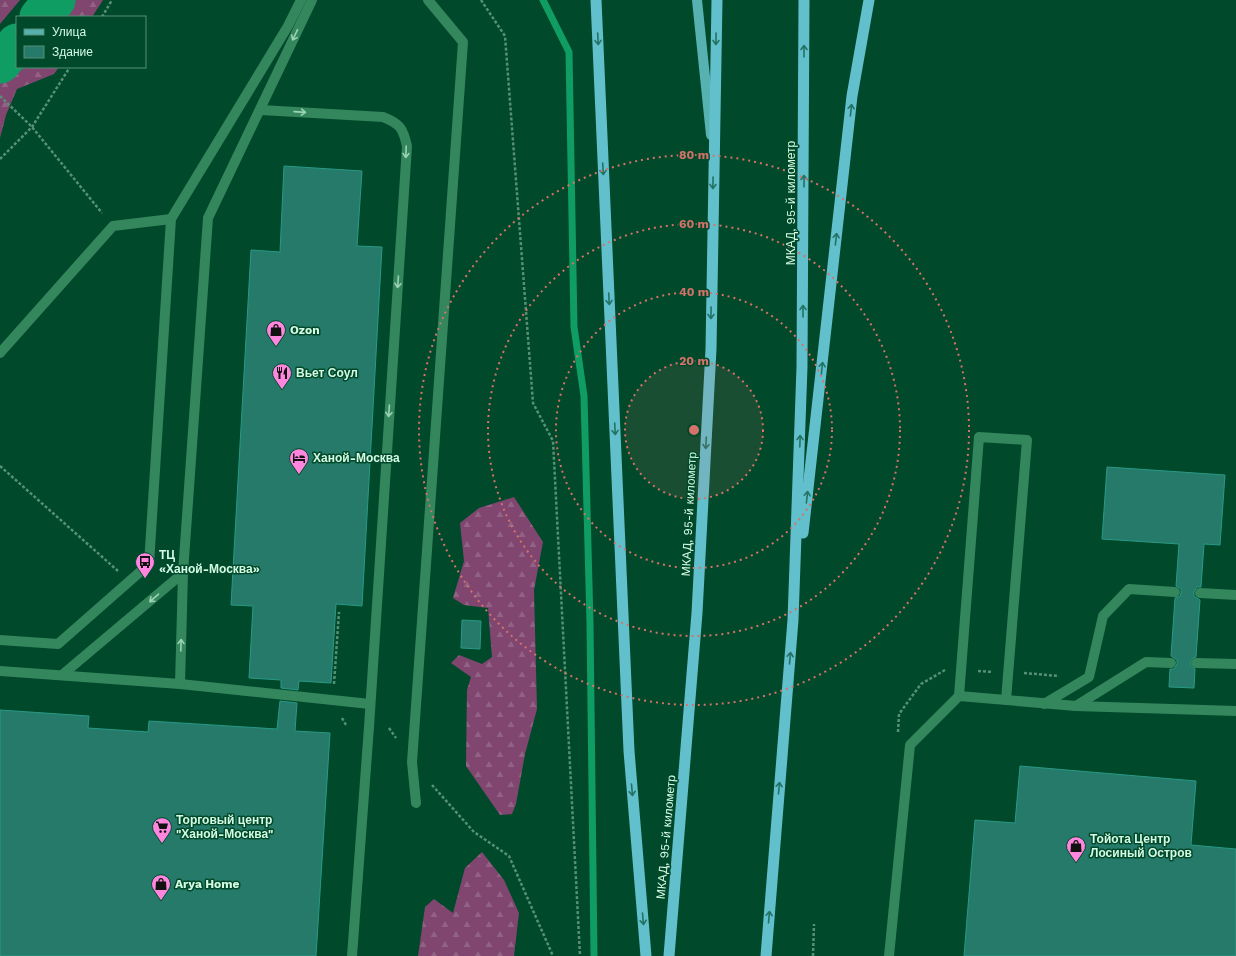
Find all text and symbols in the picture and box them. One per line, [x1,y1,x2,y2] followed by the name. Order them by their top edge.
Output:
[16,16,146,68] legend
[52,25,86,39] text: Улица
[291,29,298,41] one-way arrow
[594,32,601,45] one-way arrow
[712,32,720,45] one-way arrow
[52,45,93,59] text: Здание
[800,45,808,58] one-way arrow
[847,104,855,117] one-way arrow
[293,109,306,116] one-way arrow
[784,140,798,265] street label: МКАД, 95-й километр
[403,145,410,158] one-way arrow
[679,148,709,162] text: 80 m
[600,162,607,175] one-way arrow
[800,175,808,188] one-way arrow
[709,176,717,189] one-way arrow
[679,217,709,231] text: 60 m
[832,233,840,246] one-way arrow
[395,275,402,288] one-way arrow
[679,285,709,299] text: 40 m
[605,292,613,305] one-way arrow
[799,305,807,318] one-way arrow
[708,306,715,319] one-way arrow
[265,319,287,347] shop icon: Ozon
[290,323,320,337] place label: Ozon
[679,354,709,368] text: 20 m
[271,362,293,390] restaurant icon: Вьет Соул
[818,362,825,375] one-way arrow
[296,366,358,380] place label: Вьет Соул
[386,404,393,417] one-way arrow
[611,422,618,435] one-way arrow
[687,423,701,437] centre of rings
[796,435,803,448] one-way arrow
[702,436,710,449] one-way arrow
[288,447,310,475] hotel icon: Ханой-Москва
[313,451,400,465] place label: Ханой-Москва
[679,451,699,577] street label: МКАД, 95-й километр
[803,491,811,504] one-way arrow
[159,548,260,576] place label: ТЦ «Ханой-Москва»
[134,551,156,579] bus stop icon: ТЦ «Ханой-Москва»
[148,594,159,603] one-way arrow
[177,639,185,652] one-way arrow
[786,652,794,665] one-way arrow
[654,774,678,900] street label: МКАД, 95-й километр
[776,782,783,795] one-way arrow
[628,783,636,796] one-way arrow
[176,813,273,841] place label: Торговый центр "Ханой-Москва"
[151,816,173,844] supermarket icon: Торговый центр "Ханой-Москва"
[1090,832,1192,860] place label: Тойота Центр Лосиный Остров
[1065,835,1087,863] shop icon: Тойота Центр Лосиный Остров
[150,873,172,901] shop icon: Arya Home
[175,877,240,891] place label: Arya Home
[765,911,772,924] one-way arrow
[639,912,647,925] one-way arrow

